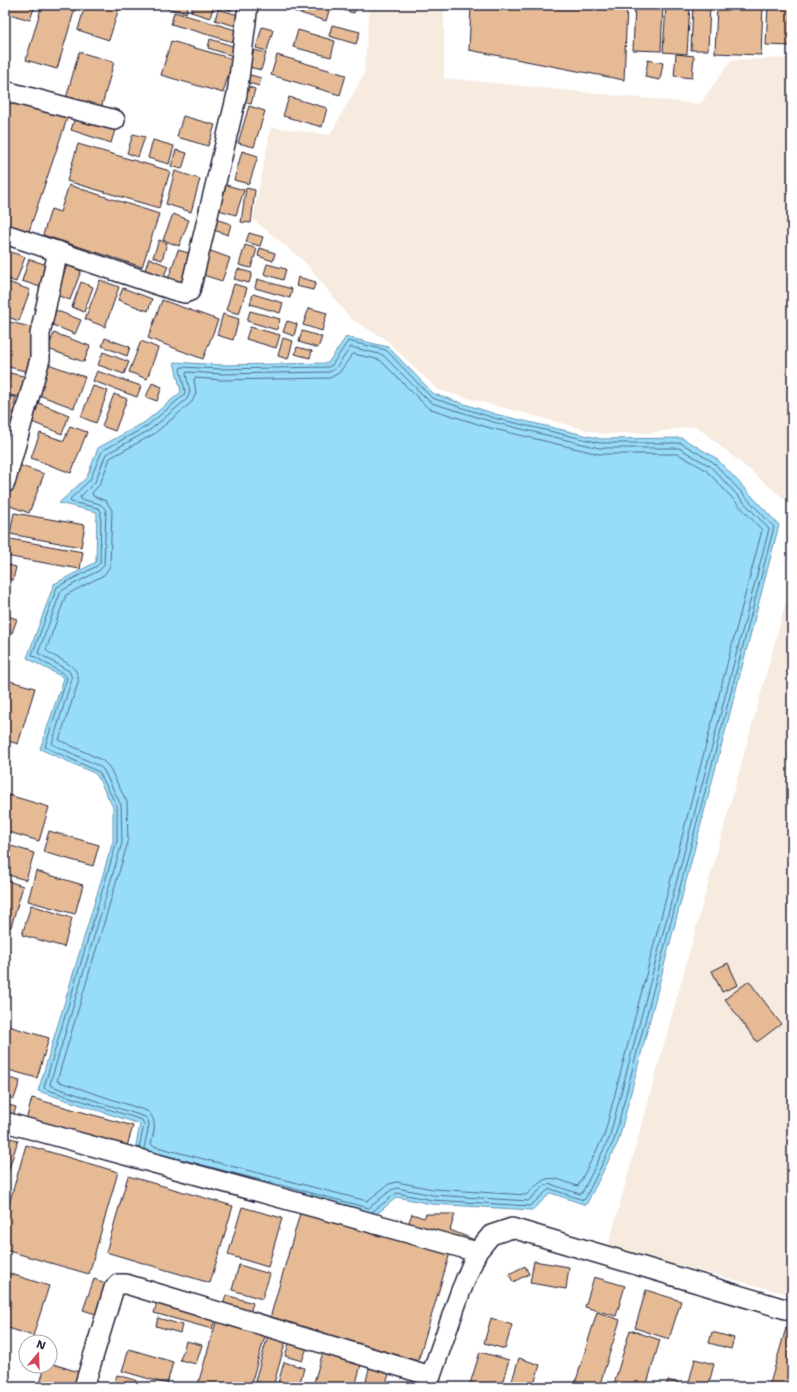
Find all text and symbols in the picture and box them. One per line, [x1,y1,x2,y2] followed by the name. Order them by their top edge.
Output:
[18,1334,58,1374] north arrow
[35,1337,48,1354] text: N

